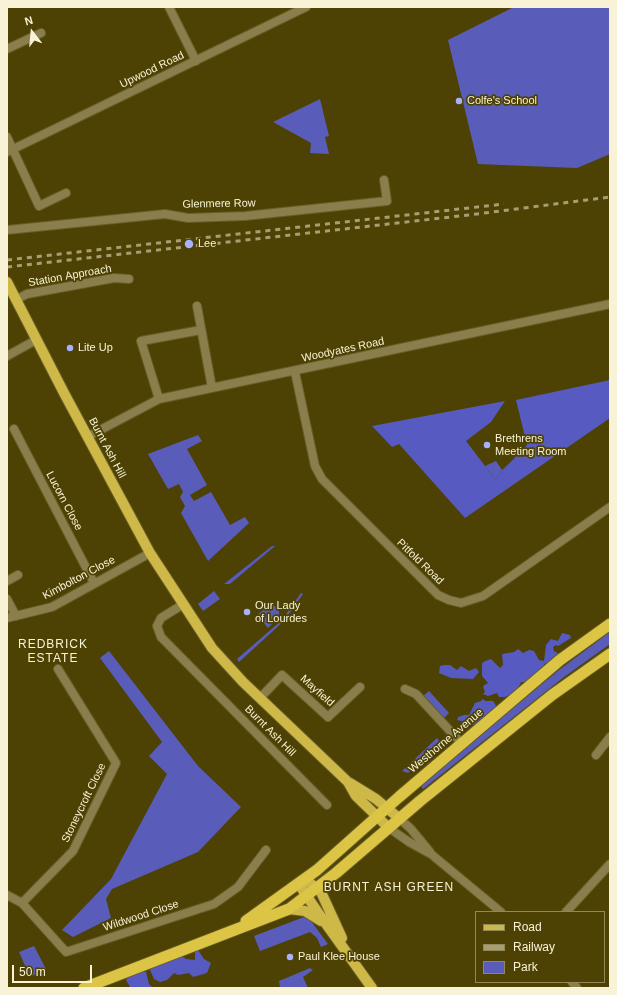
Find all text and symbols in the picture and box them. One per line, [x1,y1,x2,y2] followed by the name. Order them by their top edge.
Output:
[12,12,52,52] north arrow
[23,14,34,27] text: N
[118,49,186,91] street label: Upwood Road
[467,94,537,108] place label: Colfe's School
[454,96,464,106] marker: Colfe's School
[182,197,256,211] street label: Glenmere Row
[198,237,216,251] place label: Lee
[183,238,195,250] marker: Lee
[27,262,113,290] street label: Station Approach
[300,335,386,365] street label: Woodyates Road
[78,341,113,355] place label: Lite Up
[65,343,75,353] marker: Lite Up
[86,415,128,481] street label: Burnt Ash Hill
[495,432,567,458] place label: Brethrens Meeting Room
[482,440,492,450] marker: Brethrens Meeting Room
[43,469,85,533] street label: Lucorn Close
[394,536,446,588] street label: Pitfold Road
[41,553,117,603] street label: Kimbolton Close
[255,599,307,625] place label: Our Lady of Lourdes
[242,607,252,617] marker: Our Lady of Lourdes
[18,638,88,666] district label: REDBRICK ESTATE
[297,672,337,710] street label: Mayfield
[242,703,298,759] street label: Burnt Ash Hill
[406,706,486,776] street label: Westhorne Avenue
[59,761,109,845] street label: Stoneycroft Close
[324,881,454,895] district label: BURNT ASH GREEN
[101,898,181,934] street label: Wildwood Close
[475,911,605,983] legend
[513,920,542,934] text: Road
[513,940,555,954] text: Railway
[298,950,380,964] place label: Paul Klee House
[285,952,295,962] marker: Paul Klee House
[14,957,94,983] scale bar
[513,960,538,974] text: Park
[19,965,46,979] text: 50 m

